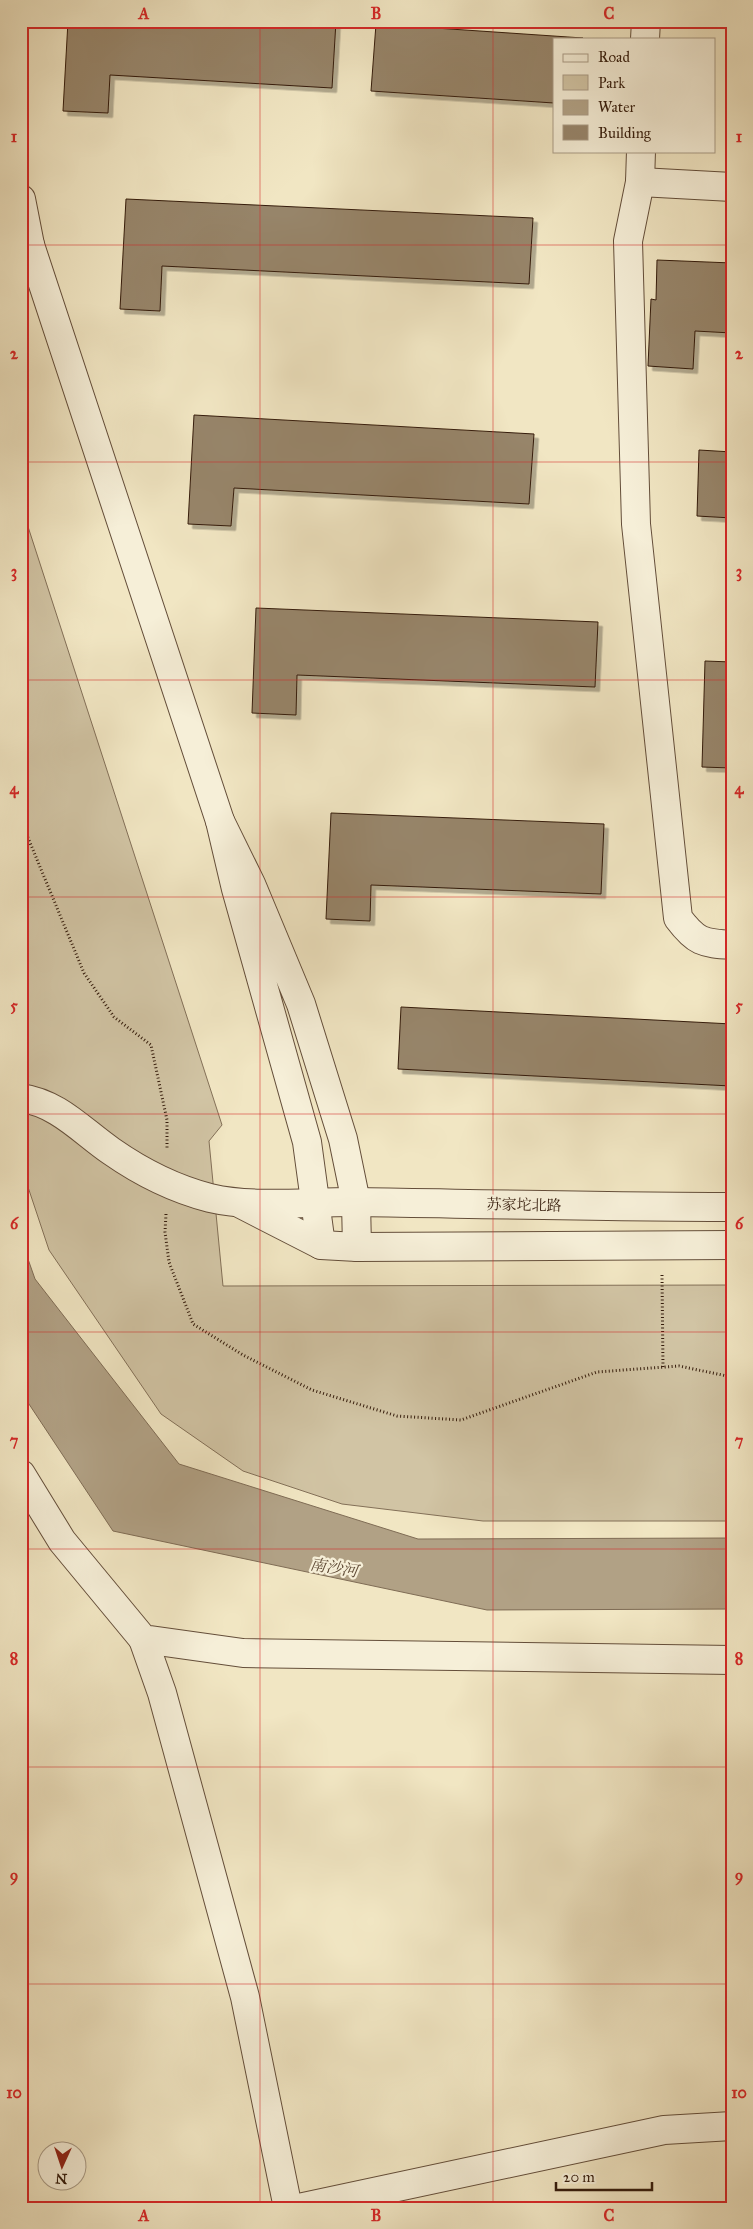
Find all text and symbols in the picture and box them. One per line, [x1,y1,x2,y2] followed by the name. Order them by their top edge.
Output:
[138,4,150,23] text: A
[371,4,381,23] text: B
[604,4,615,23] text: C
[553,38,716,152] legend
[598,48,630,66] text: Road
[598,74,625,92] text: Park
[598,98,635,116] text: Water
[598,124,652,142] text: Building
[11,127,18,146] text: 1
[736,127,743,146] text: 1
[10,344,19,363] text: 2
[735,344,744,363] text: 2
[11,562,17,582] text: 3
[736,562,742,582] text: 3
[10,779,20,799] text: 4
[735,779,745,799] text: 4
[10,996,18,1015] text: 5
[735,996,743,1015] text: 5
[486,1195,562,1215] street label: 苏家坨北路
[10,1214,19,1233] text: 6
[735,1214,744,1233] text: 6
[10,1431,19,1450] text: 7
[735,1431,744,1450] text: 7
[309,1554,362,1581] water label: 南沙河
[10,1649,18,1668] text: 8
[735,1649,743,1668] text: 8
[10,1866,18,1886] text: 9
[735,1866,743,1886] text: 9
[6,2083,22,2102] text: 10
[731,2083,747,2102] text: 10
[38,2142,88,2192] north arrow
[556,2159,652,2191] scale bar
[563,2168,595,2186] text: 20 m
[55,2170,68,2187] text: N
[138,2206,150,2225] text: A
[371,2206,381,2225] text: B
[604,2206,615,2225] text: C

